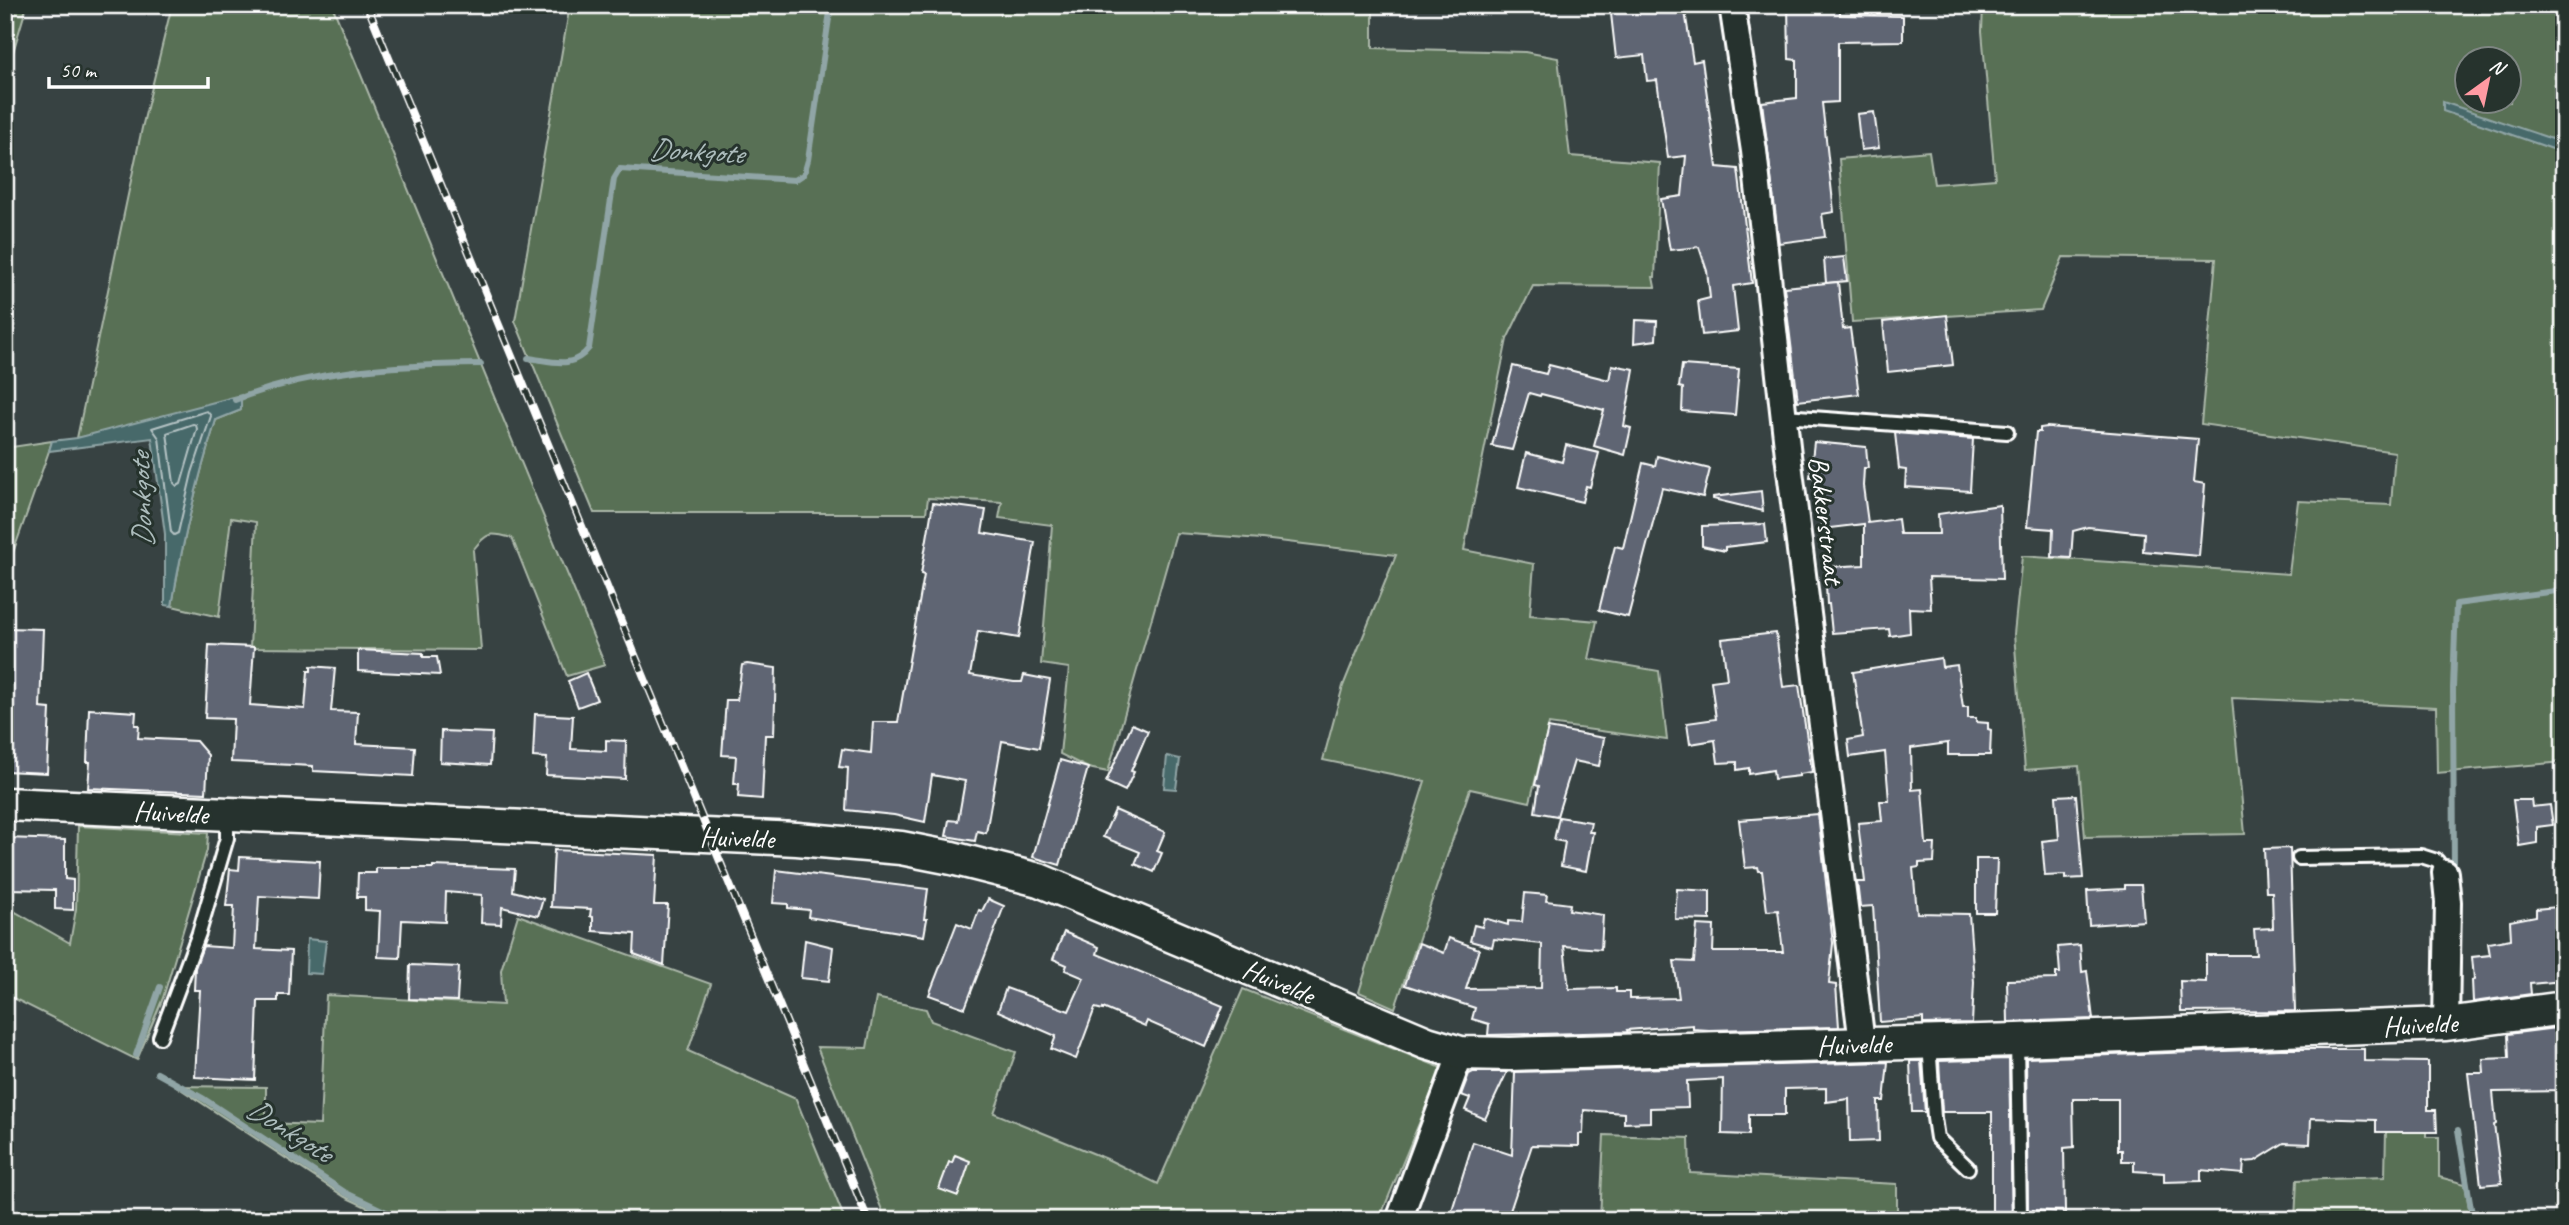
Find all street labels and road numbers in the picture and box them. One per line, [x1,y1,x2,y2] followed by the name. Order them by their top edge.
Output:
[1801,454,1852,589] street label: Bakkerstraat
[133,793,211,832] street label: Huivelde
[699,819,777,856] street label: Huivelde
[1238,951,1322,1013] street label: Huivelde
[2382,1005,2460,1044] street label: Huivelde
[1816,1026,1894,1063] street label: Huivelde

